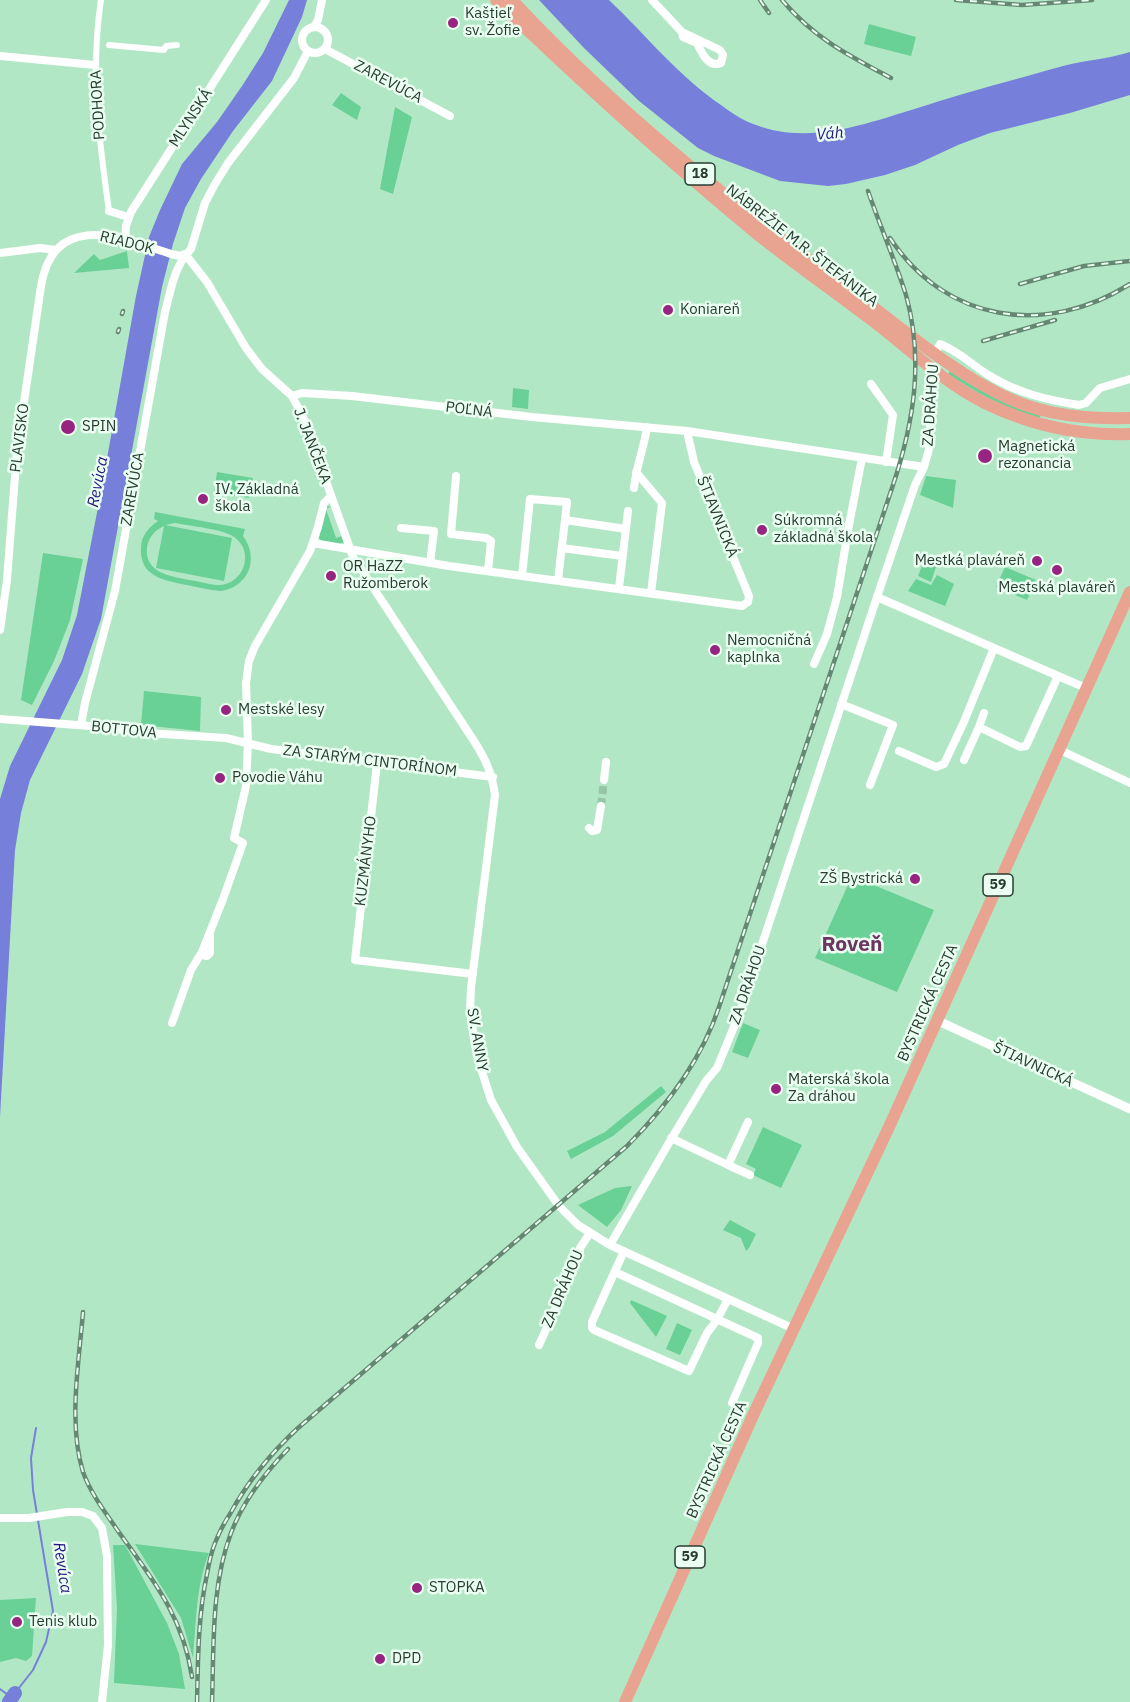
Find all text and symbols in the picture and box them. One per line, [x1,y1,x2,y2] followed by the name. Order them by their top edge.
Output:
[465,5,520,40] place label: Kaštieľ sv. Žofie
[446,16,460,30] marker: Kaštieľ sv. Žofie
[351,57,425,107] street label: ZAREVÚCA
[87,69,109,141] street label: PODHORA
[165,85,217,151] street label: MLYNSKÁ
[816,123,844,145] water label: Váh
[685,163,715,185] road number: 18
[722,181,882,311] street label: NÁBREŽIE M.R. ŠTEFÁNIKA
[98,228,156,258] street label: RIADOK
[680,301,740,319] place label: Koniareň
[661,303,675,317] marker: Koniareň
[919,363,943,447] street label: ZA DRÁHOU
[444,398,494,422] street label: POĽNÁ
[7,402,33,474] street label: PLAVISKO
[289,405,335,487] street label: J. JANČEKA
[59,418,77,436] marker: SPIN
[82,418,116,436] place label: SPIN
[998,438,1075,473] place label: Magnetická rezonancia
[976,447,994,465] marker: Magnetická rezonancia
[118,451,148,527] street label: ZAREVÚCA
[84,455,112,509] water label: Revúca
[693,474,741,560] street label: ŠTIAVNICKÁ
[215,481,299,516] place label: IV. Základná škola
[196,492,210,506] marker: IV. Základná škola
[774,512,873,547] place label: Súkromná základná škola
[755,523,769,537] marker: Súkromná základná škola
[915,552,1025,570] place label: Mestká plaváreň
[1030,554,1044,568] marker: Mestká plaváreň
[343,558,428,593] place label: OR HaZZ Ružomberok
[1050,563,1064,577] marker: Mestská plaváreň
[324,569,338,583] marker: OR HaZZ Ružomberok
[998,579,1116,597] place label: Mestská plaváreň
[727,632,811,667] place label: Nemocničná kaplnka
[708,643,722,657] marker: Nemocničná kaplnka
[238,701,324,719] place label: Mestské lesy
[219,703,233,717] marker: Mestské lesy
[90,718,158,742] street label: BOTTOVA
[282,741,458,781] street label: ZA STARÝM CINTORÍNOM
[232,769,323,787] place label: Povodie Váhu
[213,771,227,785] marker: Povodie Váhu
[352,815,380,907] street label: KUZMÁNYHO
[820,870,903,888] place label: ZŠ Bystrická
[908,872,922,886] marker: ZŠ Bystrická
[983,874,1013,896] road number: 59
[822,932,882,958] district label: Roveň
[894,942,962,1064] street label: BYSTRICKÁ CESTA
[726,943,770,1027] street label: ZA DRÁHOU
[463,1007,491,1073] street label: SV. ANNY
[990,1039,1076,1091] street label: ŠTIAVNICKÁ
[788,1071,889,1106] place label: Materská škola Za dráhou
[769,1082,783,1096] marker: Materská škola Za dráhou
[539,1247,587,1331] street label: ZA DRÁHOU
[683,1399,751,1521] street label: BYSTRICKÁ CESTA
[49,1541,75,1595] water label: Revúca
[675,1546,705,1568] road number: 59
[429,1579,485,1597] place label: STOPKA
[410,1581,424,1595] marker: STOPKA
[29,1613,97,1631] place label: Tenis klub
[10,1615,24,1629] marker: Tenis klub
[392,1650,421,1668] place label: DPD
[373,1652,387,1666] marker: DPD

